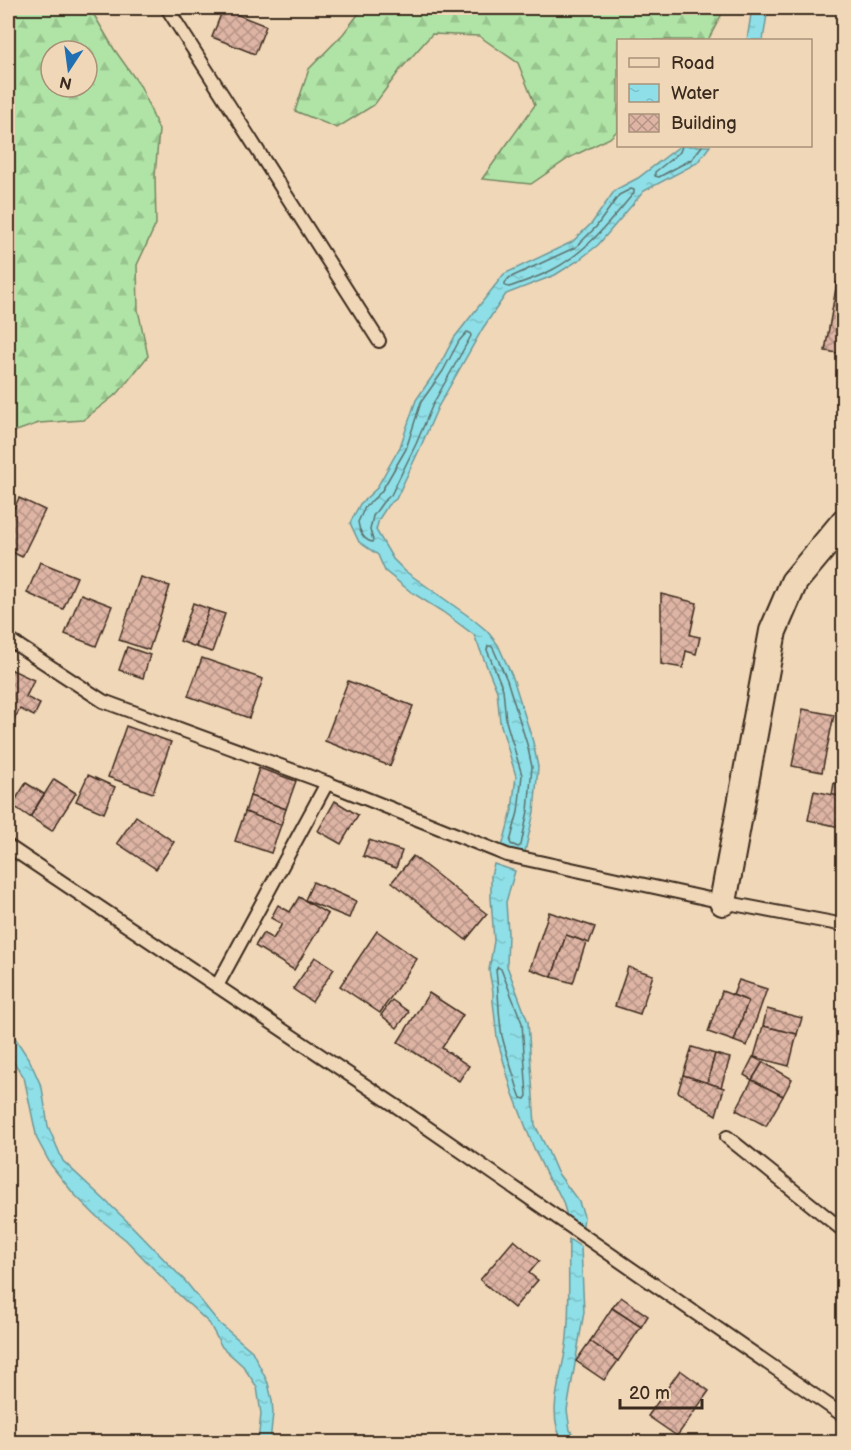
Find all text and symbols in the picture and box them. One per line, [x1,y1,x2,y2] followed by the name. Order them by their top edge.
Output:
[39,39,99,99] north arrow
[617,39,812,147] legend
[671,53,715,74] text: Road
[58,72,74,93] text: N
[671,83,719,104] text: Water
[671,113,737,134] text: Building
[620,1372,702,1410] scale bar
[629,1383,670,1404] text: 20 m

